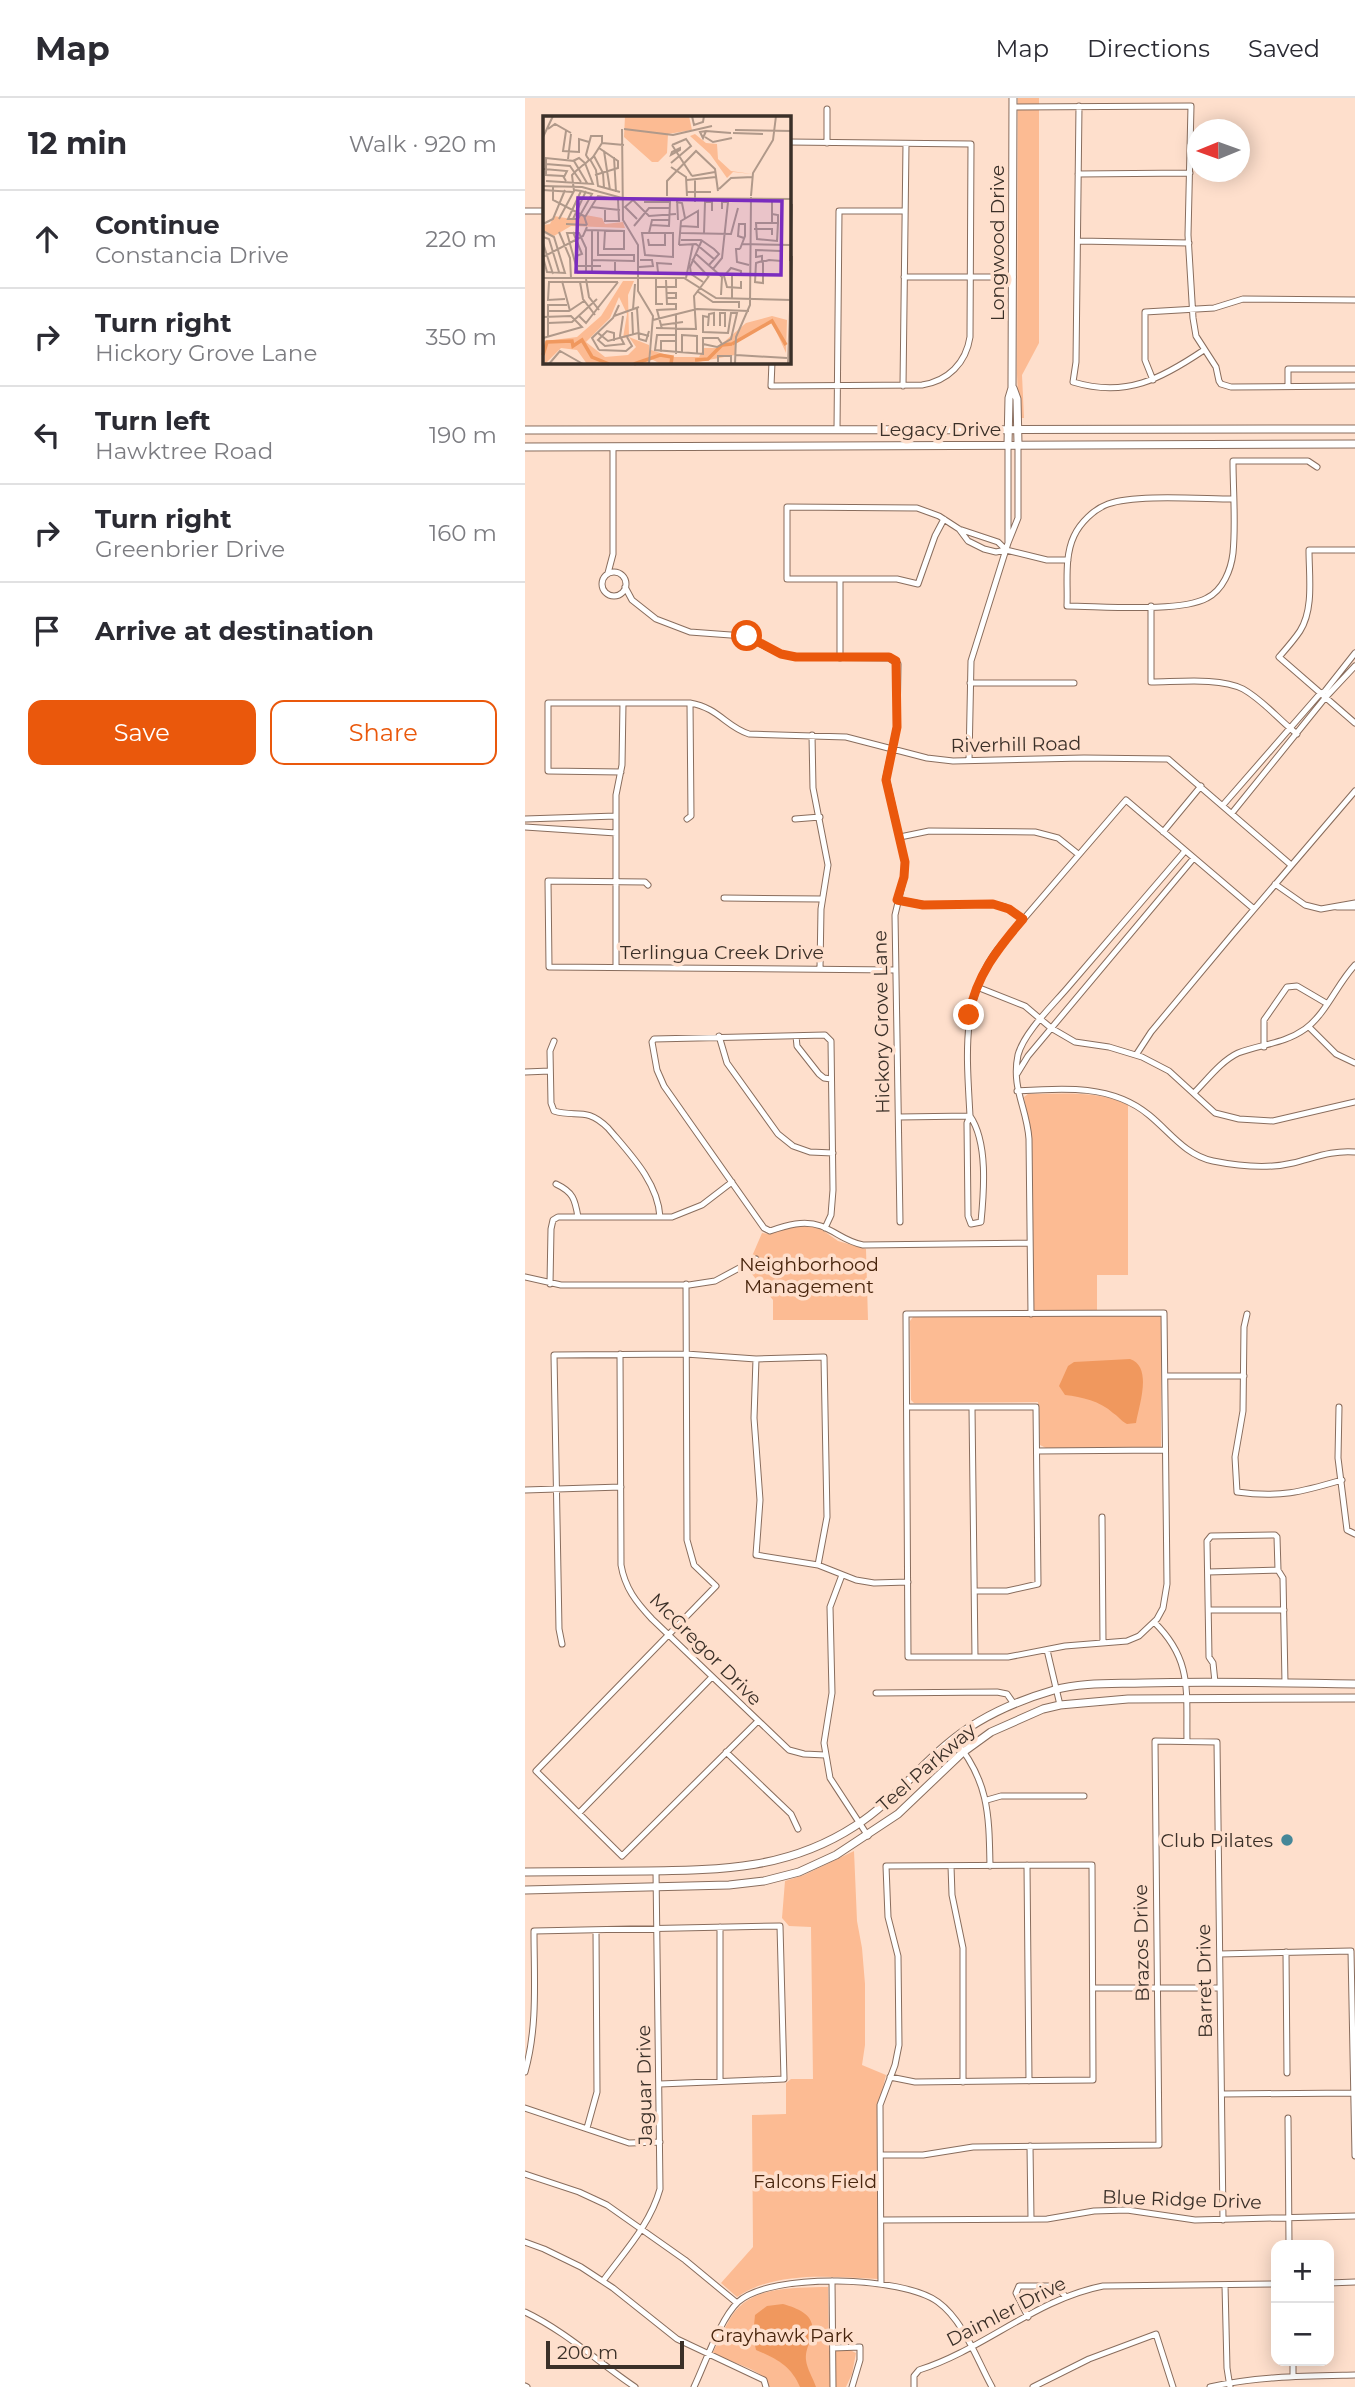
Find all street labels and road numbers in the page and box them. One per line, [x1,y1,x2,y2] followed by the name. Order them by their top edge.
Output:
[986,165,1009,321] street label: Longwood Drive
[879,418,1001,441] street label: Legacy Drive
[950,732,1082,757] street label: Riverhill Road
[868,930,895,1114] street label: Hickory Grove Lane
[620,941,824,964] street label: Terlingua Creek Drive
[645,1588,767,1710] street label: McGregor Drive
[872,1718,981,1816] street label: Teel Parkway
[1129,1884,1154,2002] street label: Brazos Drive
[1192,1924,1217,2038] street label: Barret Drive
[632,2025,657,2146] street label: Jaguar Drive
[1102,2185,1262,2214] street label: Blue Ridge Drive
[943,2271,1070,2351] street label: Daimler Drive

